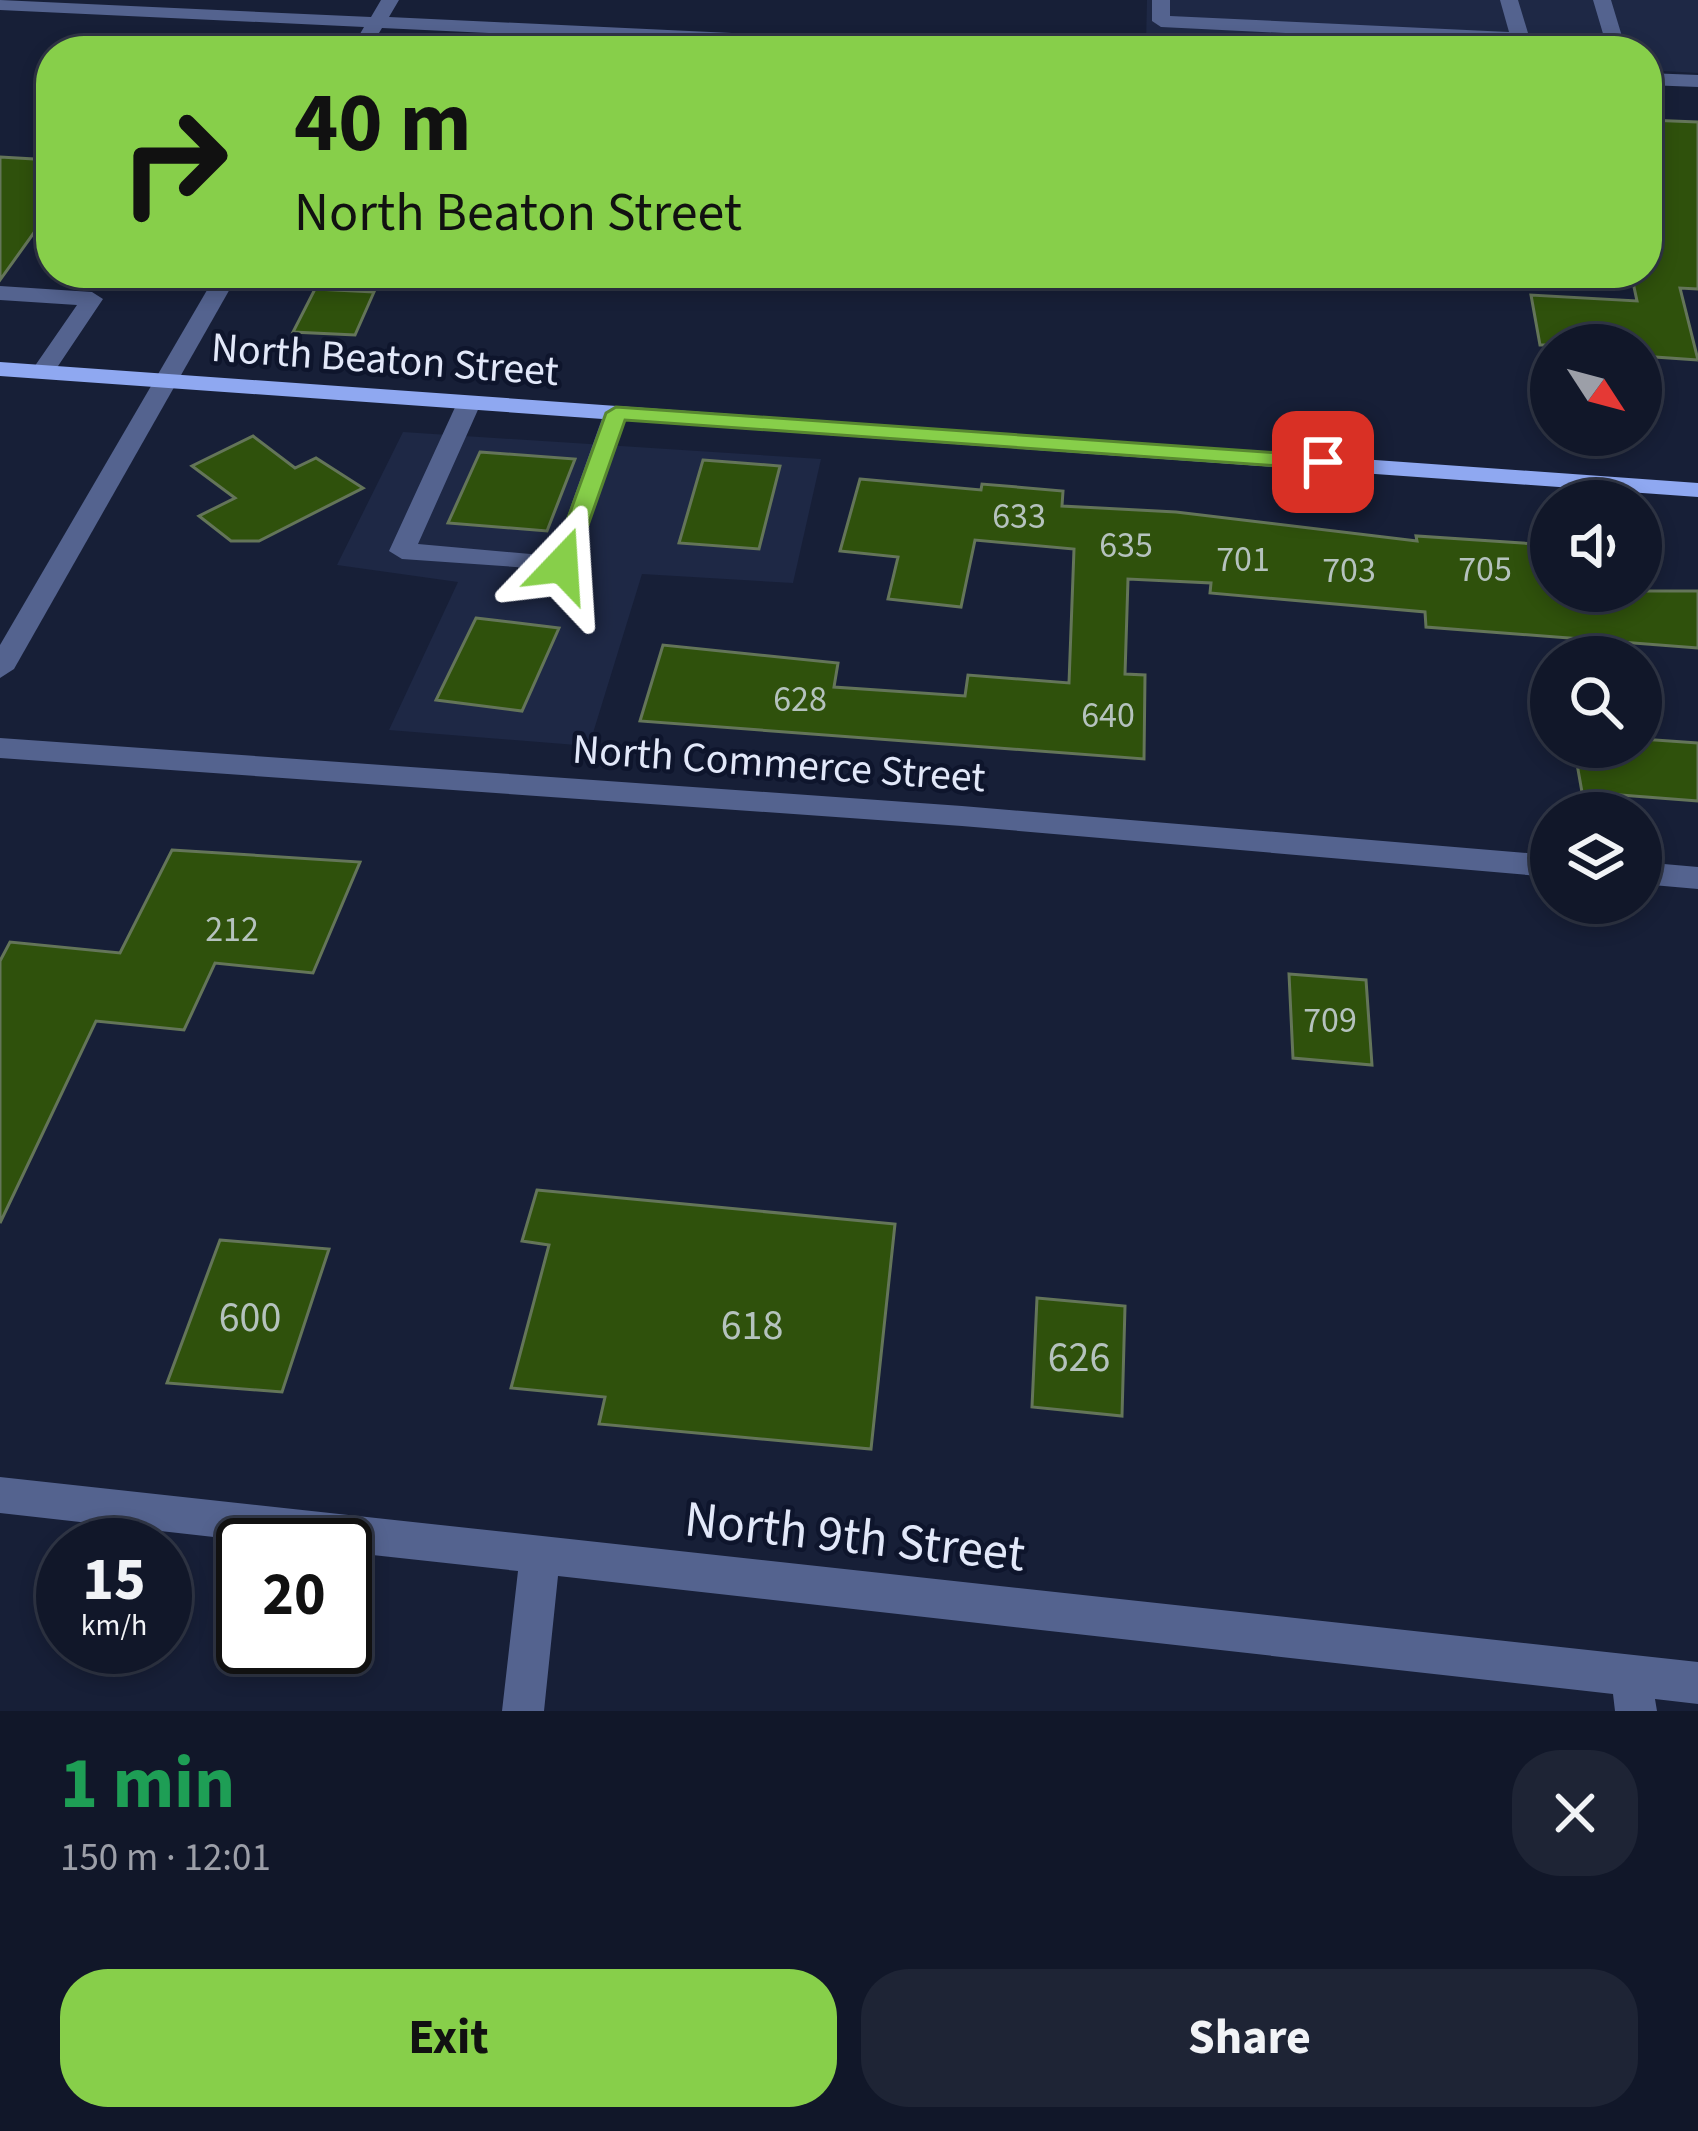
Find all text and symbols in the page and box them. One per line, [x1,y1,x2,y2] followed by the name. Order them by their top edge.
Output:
[294,64,472,184] text: 40 m
[96,84,252,240] icon: right
[294,175,742,252] text: North Beaton Street
[209,318,561,402] street label: North Beaton Street
[1530,324,1662,456] north arrow
[1530,324,1662,924] map controls
[1272,411,1374,513] pin
[1290,429,1356,495] icon: arrive
[1530,480,1662,612] button: sound
[992,491,1046,542] house number: 633
[499,502,625,628] position arrow
[1099,520,1153,571] house number: 635
[1216,534,1270,585] house number: 701
[1458,544,1512,595] house number: 705
[1322,545,1376,596] house number: 703
[1530,636,1662,768] button: search
[773,674,827,725] house number: 628
[1081,690,1135,741] house number: 640
[570,720,987,808] street label: North Commerce Street
[1530,792,1662,924] button: layers
[205,904,259,955] house number: 212
[1303,995,1357,1046] house number: 709
[219,1288,281,1348] house number: 600
[721,1296,783,1356] house number: 618
[1048,1328,1110,1388] house number: 626
[681,1483,1029,1591] street label: North 9th Street
[216,1518,372,1674] speed limit sign: 20
[82,1538,146,1623] text: 15
[81,1604,147,1647] text: km/h
[60,1733,235,1836] text: 1 min
[1512,1750,1638,1876] button: close
[60,1830,271,1886] text: 150 m · 12:01
[60,1969,837,2107] button: Exit
[861,1969,1638,2107] button: Share

